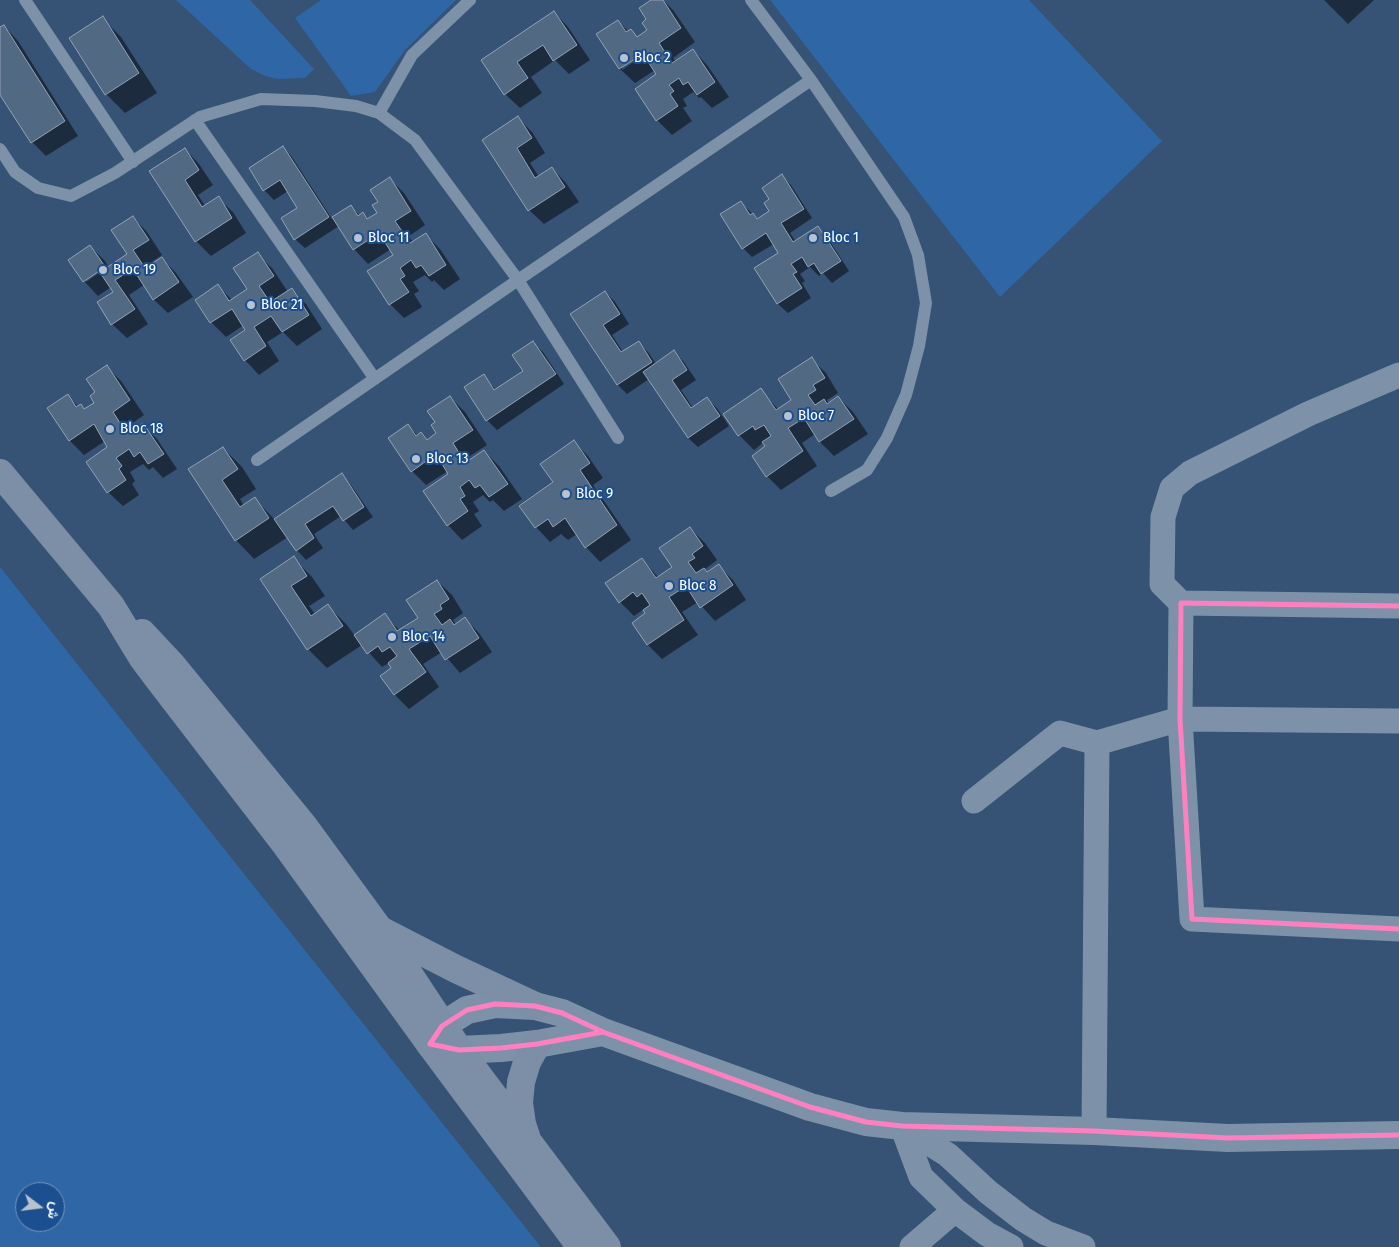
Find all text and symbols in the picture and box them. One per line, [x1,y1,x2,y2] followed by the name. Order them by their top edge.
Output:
[634,49,671,67] place label: Bloc 2
[618,52,630,64] marker: Bloc 2
[368,229,409,247] place label: Bloc 11
[823,229,859,247] place label: Bloc 1
[352,232,364,244] marker: Bloc 11
[807,232,819,244] marker: Bloc 1
[113,261,156,279] place label: Bloc 19
[97,264,109,276] marker: Bloc 19
[261,296,303,314] place label: Bloc 21
[245,299,257,311] marker: Bloc 21
[798,407,834,425] place label: Bloc 7
[782,410,794,422] marker: Bloc 7
[120,420,163,438] place label: Bloc 18
[104,423,116,435] marker: Bloc 18
[426,450,469,468] place label: Bloc 13
[410,453,422,465] marker: Bloc 13
[576,485,613,503] place label: Bloc 9
[560,488,572,500] marker: Bloc 9
[679,577,716,595] place label: Bloc 8
[663,580,675,592] marker: Bloc 8
[402,628,445,646] place label: Bloc 14
[386,631,398,643] marker: Bloc 14
[15,1182,65,1232] north arrow
[44,1200,64,1221] text: ش

